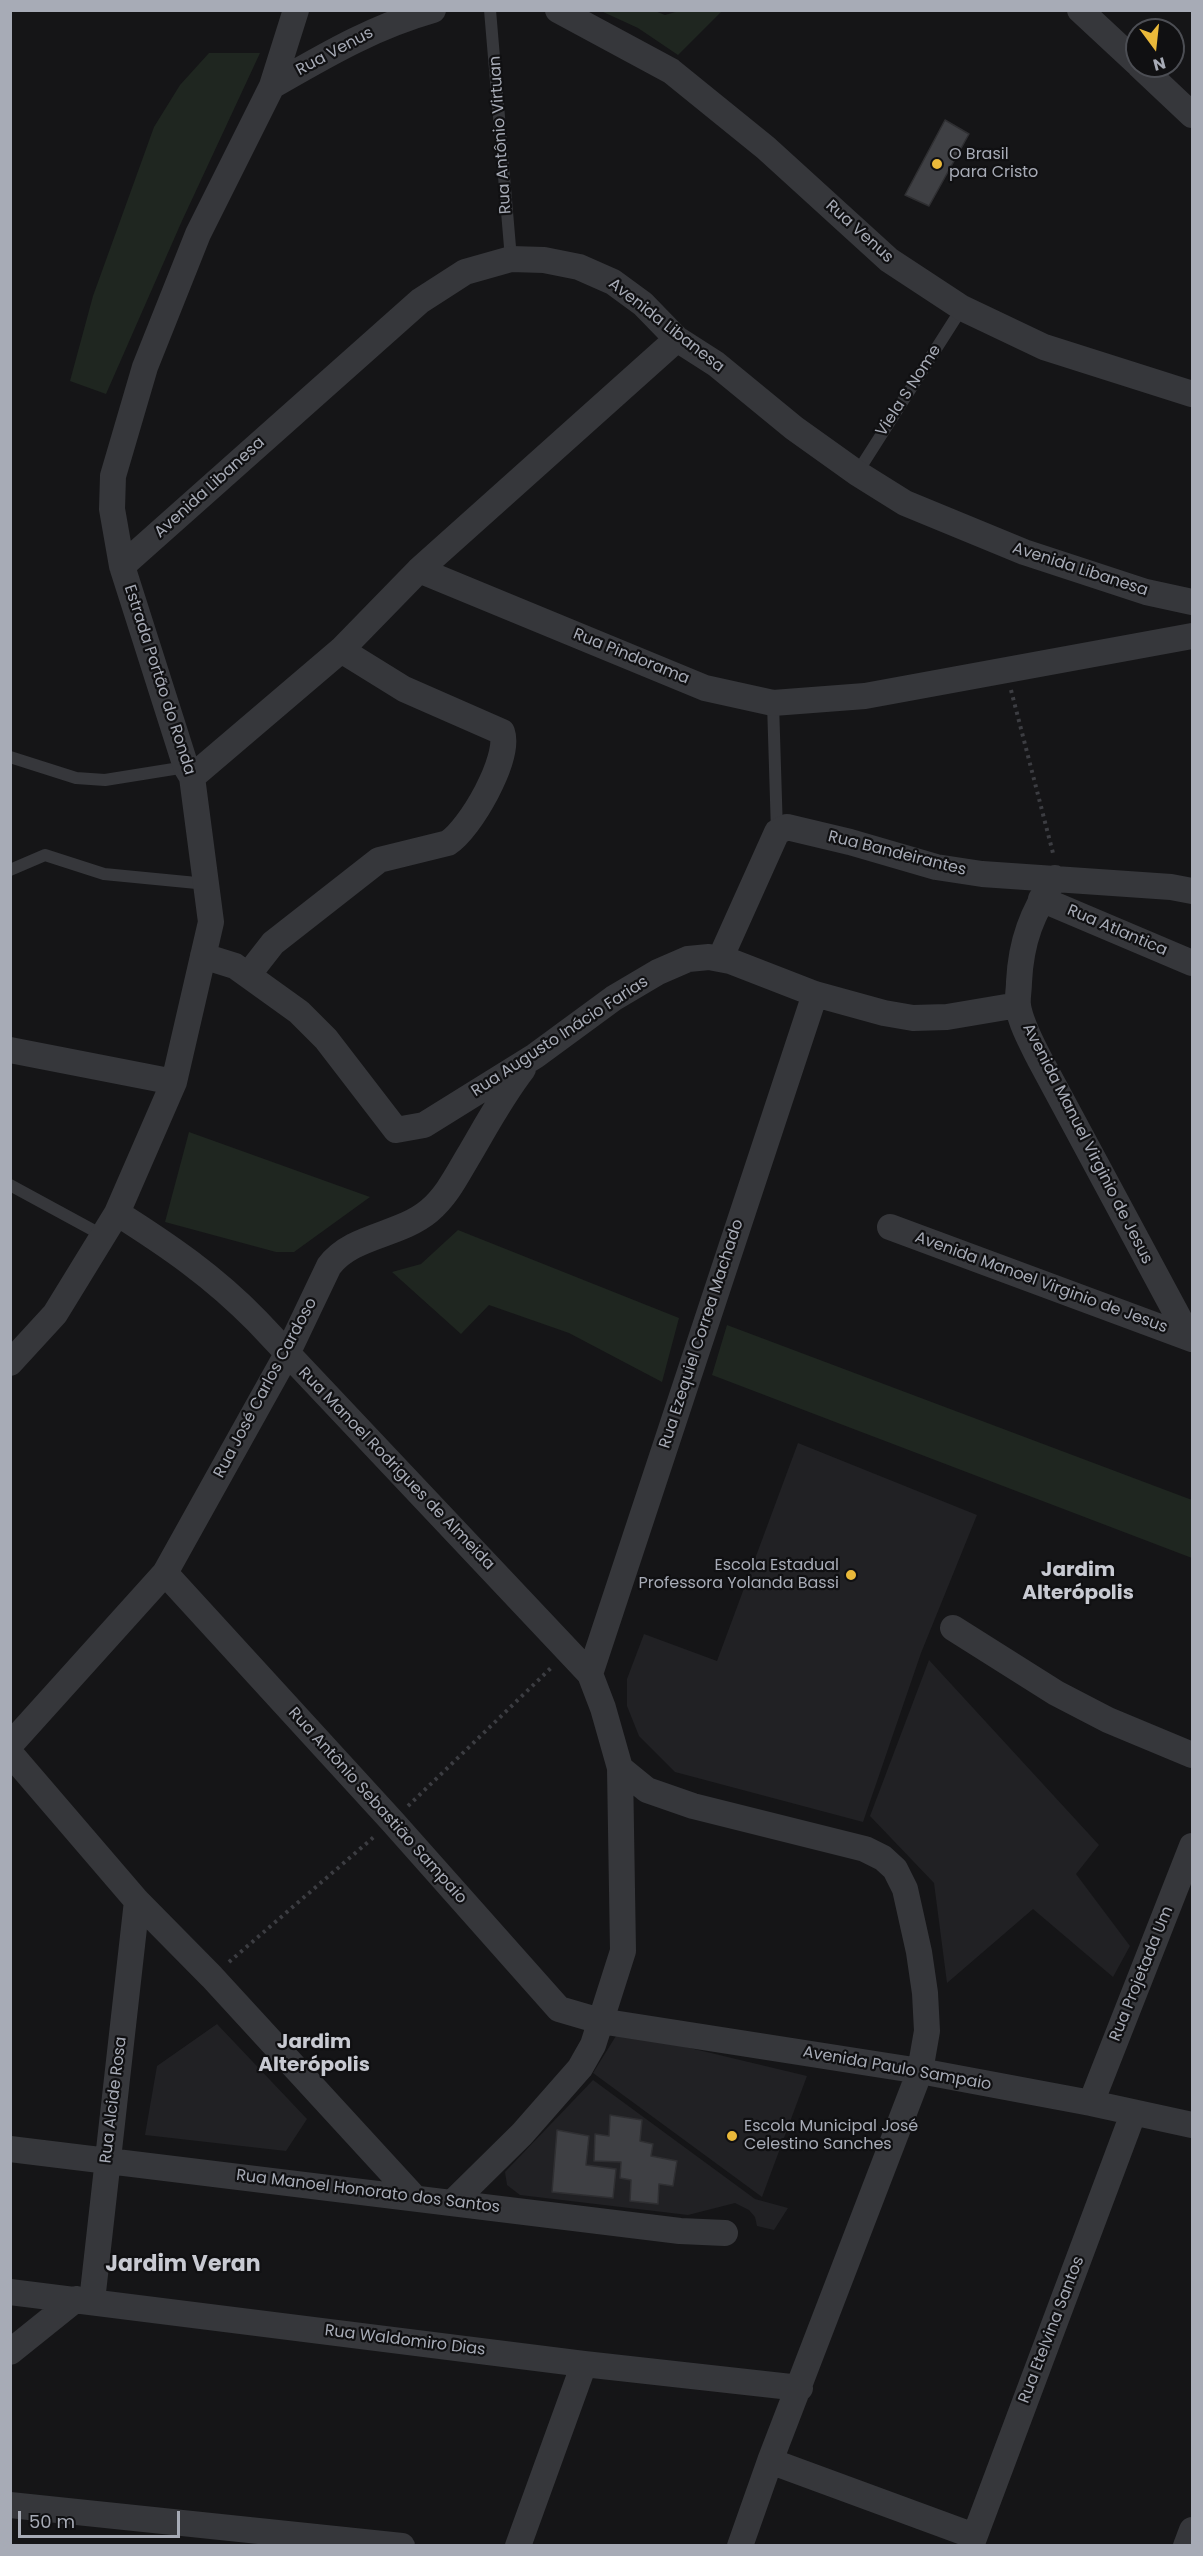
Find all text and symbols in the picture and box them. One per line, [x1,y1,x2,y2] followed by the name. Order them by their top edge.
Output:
[1125,18,1185,78] north arrow
[293,24,377,80] street label: Rua Venus
[1150,51,1168,77] text: N
[486,55,516,215] street label: Rua Antônio Virtuan
[949,145,1038,183] place label: O Brasil para Cristo
[930,157,944,171] marker: O Brasil para Cristo
[821,197,897,267] street label: Rua Venus
[604,275,728,377] street label: Avenida Libanesa
[872,342,946,440] street label: Viela S Nome
[151,434,269,542] street label: Avenida Libanesa
[1010,539,1150,601] street label: Avenida Libanesa
[119,582,199,778] street label: Estrada Portão do Ronda
[570,625,692,689] street label: Rua Pindorama
[826,828,968,880] street label: Rua Bandeirantes
[1064,901,1170,961] street label: Rua Atlantica
[468,973,652,1101] street label: Rua Augusto Inácio Farias
[1018,1020,1156,1268] street label: Avenida Manuel Virginio de Jesus
[656,1217,748,1451] street label: Rua Ezequiel Correa Machado
[912,1228,1170,1338] street label: Avenida Manoel Virginio de Jesus
[210,1295,322,1481] street label: Rua José Carlos Cardoso
[294,1364,498,1574] street label: Rua Manoel Rodrigues de Almeida
[639,1556,839,1594] place label: Escola Estadual Professora Yolanda Bassi
[1022,1559,1134,1606] district label: Jardim Alterópolis
[844,1568,858,1582] marker: Escola Estadual Professora Yolanda Bassi
[284,1704,470,1908] street label: Rua Antônio Sebastião Sampaio
[1106,1904,1178,2044] street label: Rua Projetada Um
[258,2031,370,2078] district label: Jardim Alterópolis
[97,2036,131,2164] street label: Rua Alcide Rosa
[801,2043,993,2095] street label: Avenida Paulo Sampaio
[744,2117,918,2155] place label: Escola Municipal José Celestino Sanches
[725,2129,739,2143] marker: Escola Municipal José Celestino Sanches
[235,2166,501,2218] street label: Rua Manoel Honorato dos Santos
[105,2252,261,2278] district label: Jardim Veran
[1015,2254,1089,2406] street label: Rua Etelvina Santos
[324,2322,486,2360] street label: Rua Waldomiro Dias
[21,2499,183,2537] scale bar
[29,2509,75,2534] text: 50 m

